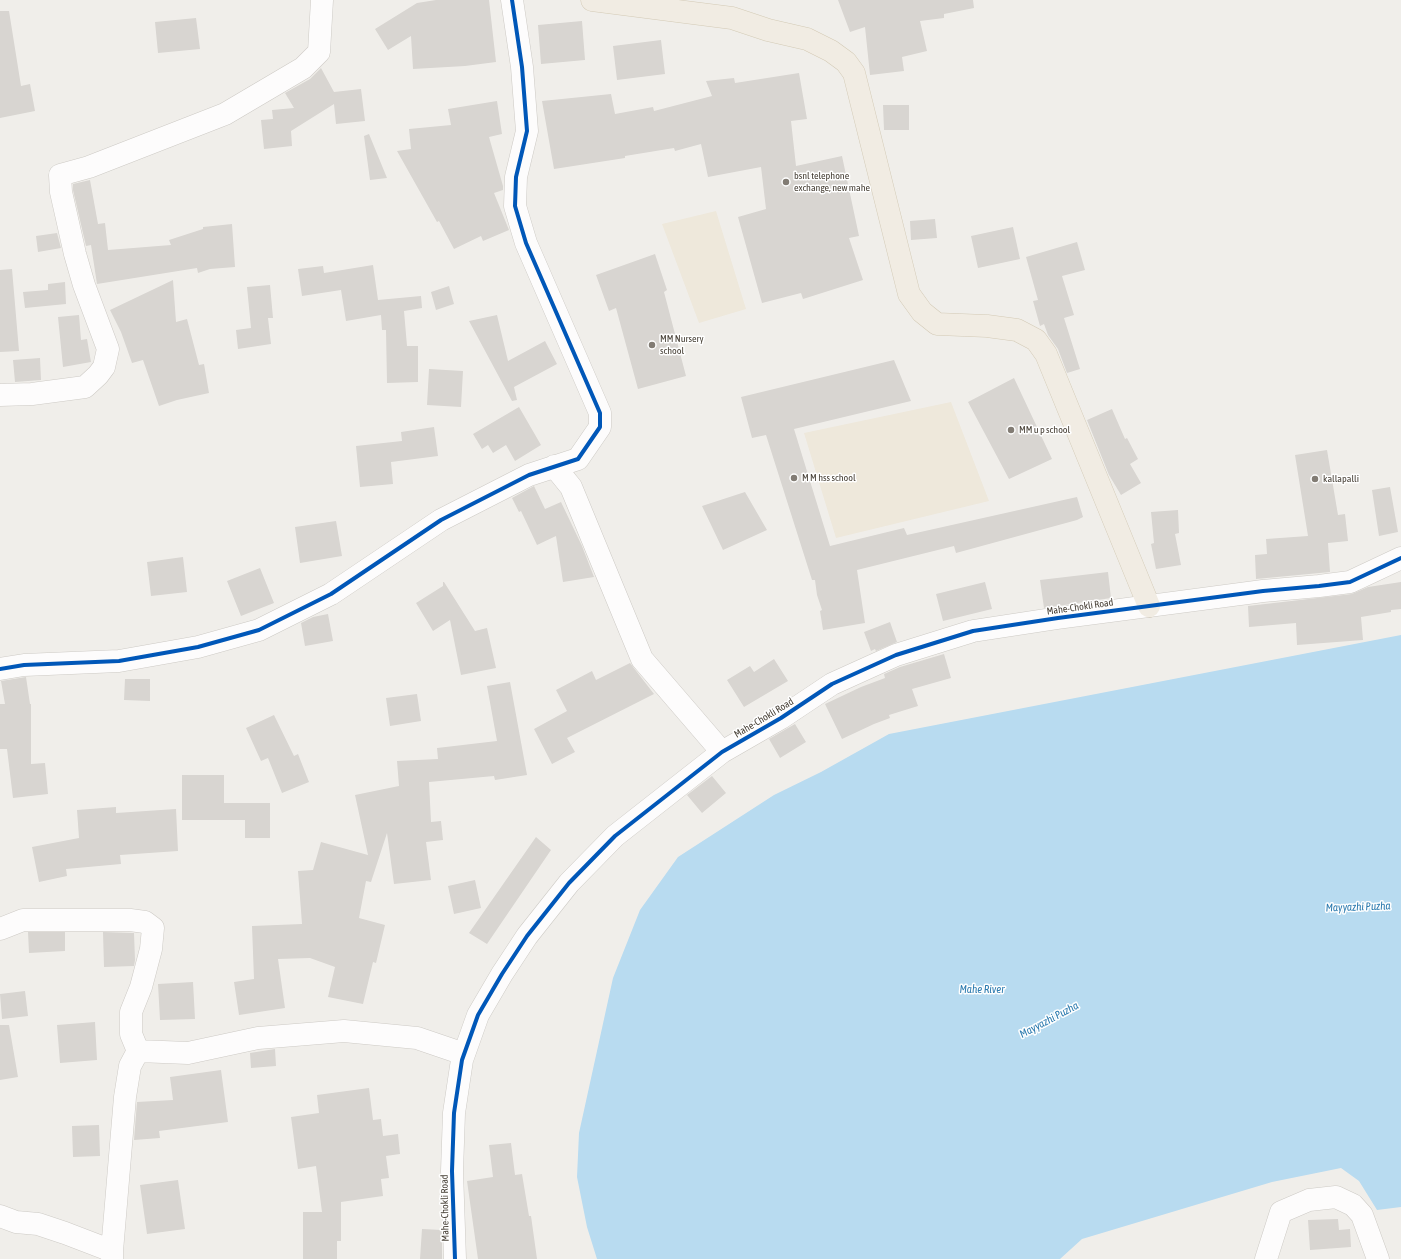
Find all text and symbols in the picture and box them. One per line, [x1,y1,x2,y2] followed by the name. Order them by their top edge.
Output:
[794,170,870,194] place label: bsnl telephone exchange, new mahe
[781,177,791,187] marker: bsnl telephone exchange, new mahe
[660,333,704,356] place label: MM Nursery school
[647,340,657,350] marker: MM Nursery school
[1019,424,1070,436] place label: MM u p school
[1006,425,1016,435] marker: MM u p school
[802,472,856,484] place label: M M hss school
[789,473,799,483] marker: M M hss school
[1323,473,1359,485] place label: kallapalli
[1310,474,1320,484] marker: kallapalli
[1046,596,1114,618] street label: Mahe-Chokli Road
[732,696,796,740] street label: Mahe-Chokli Road
[1325,899,1391,915] water label: Mayyazhi Puzha
[959,983,1005,997] water label: Mahe River
[1017,999,1081,1041] water label: Mayyazhi Puzha
[438,1174,452,1242] street label: Mahe-Chokli Road

